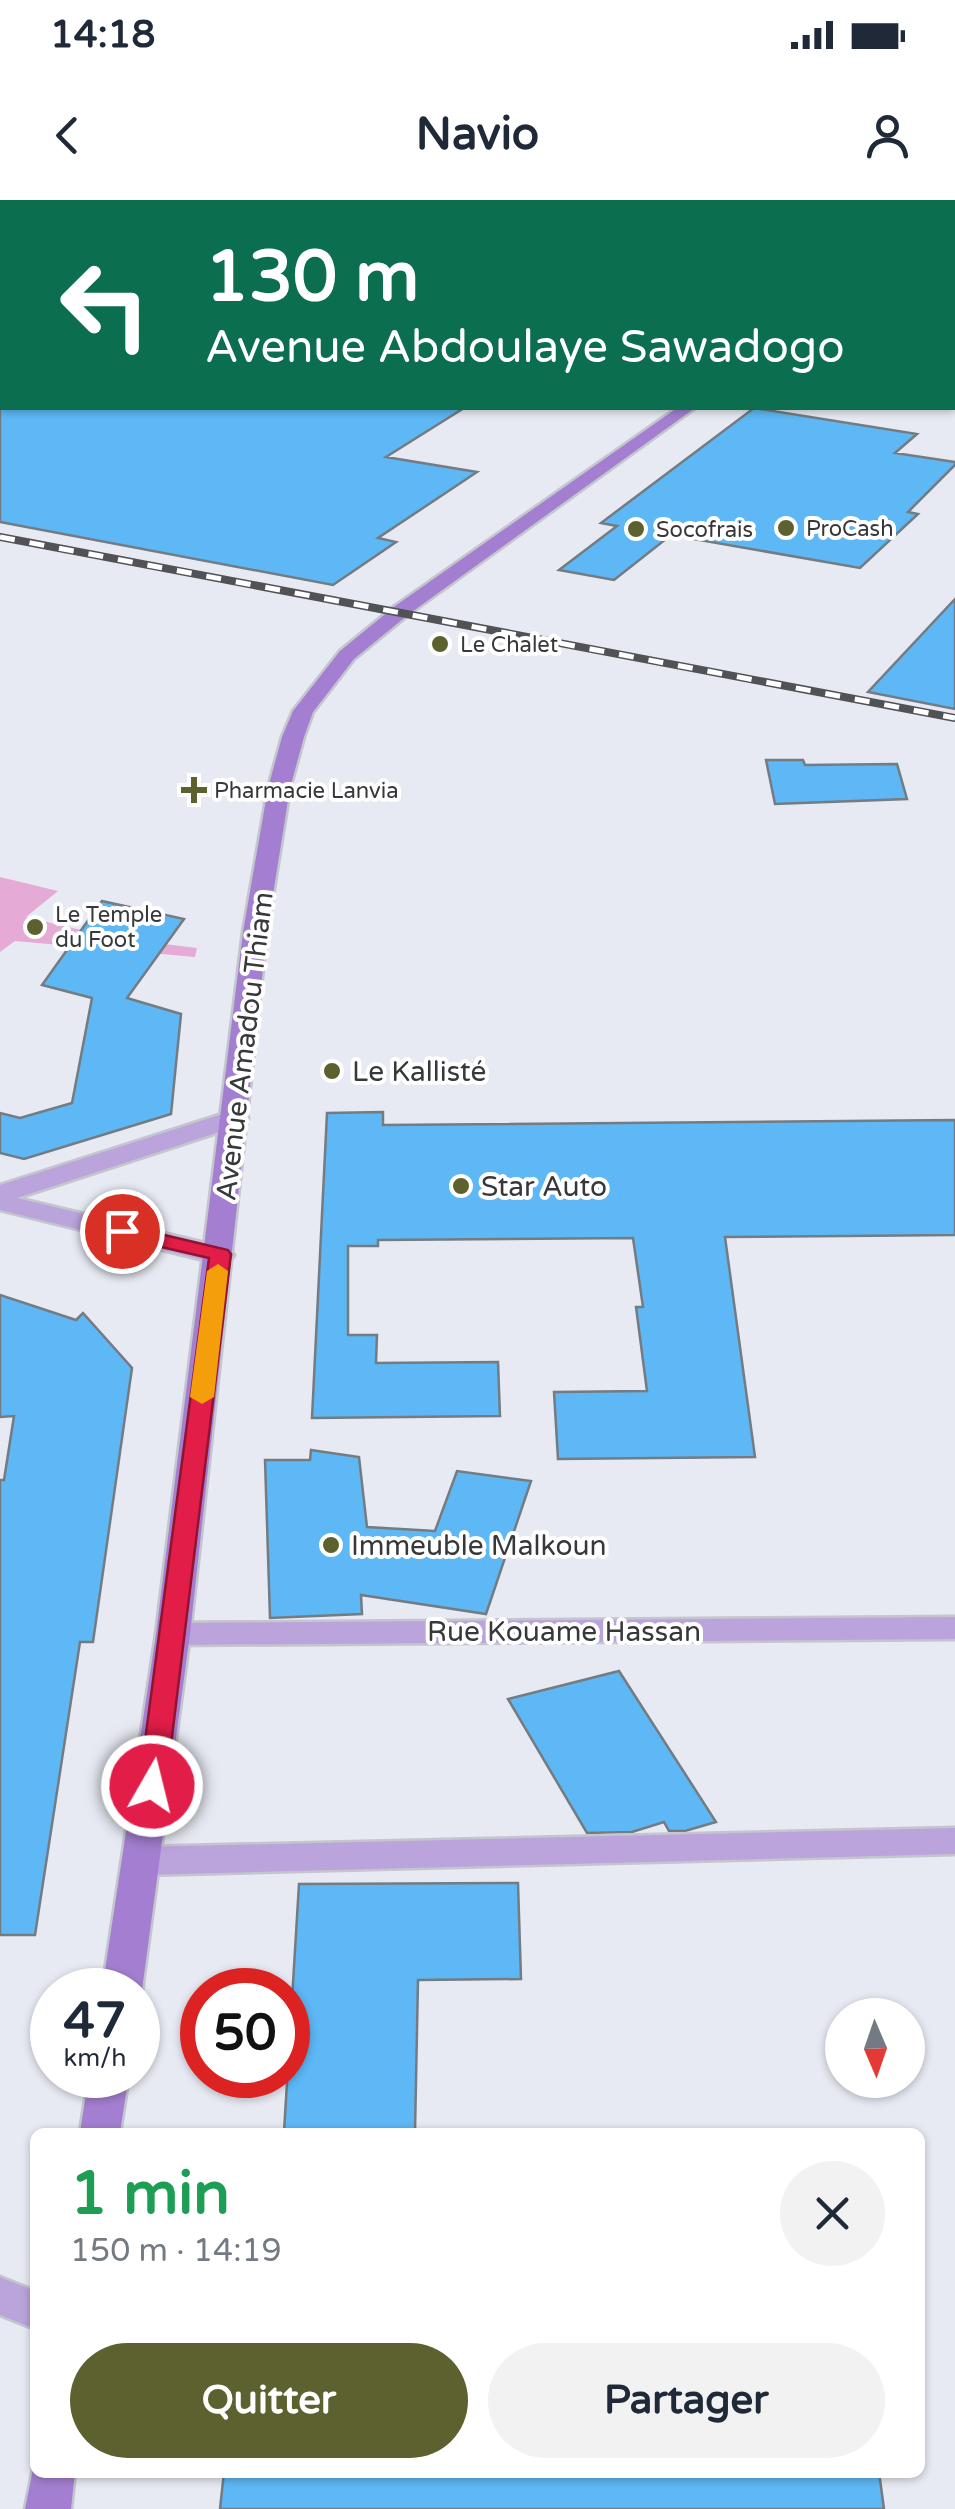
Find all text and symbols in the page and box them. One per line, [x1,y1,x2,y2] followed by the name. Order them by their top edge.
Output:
[50,12,155,58] text: 14:18
[40,108,95,163] icon: back
[416,108,539,162] text: Navio
[860,108,915,163] icon: person
[205,236,419,320] text: 130 m
[40,240,170,370] icon: left
[205,321,845,375] text: Avenue Abdoulaye Sawadogo
[806,516,894,542] place label: ProCash
[656,517,753,543] place label: Socofrais
[775,517,797,539] marker: ProCash
[625,518,647,540] marker: Socofrais
[460,632,558,658] place label: Le Chalet
[429,633,451,655] marker: Le Chalet
[214,778,399,804] place label: Pharmacie Lanvia
[183,779,205,801] marker: Pharmacie Lanvia
[209,890,281,1203] street label: Avenue Amadou Thiam
[55,902,162,953] place label: Le Temple du Foot
[24,916,46,938] marker: Le Temple du Foot
[352,1055,486,1089] place label: Le Kallisté
[321,1060,343,1082] marker: Le Kallisté
[481,1170,607,1204] place label: Star Auto
[450,1175,472,1197] marker: Star Auto
[80,1189,165,1274] pin
[95,1204,150,1259] icon: arrive
[351,1529,607,1563] place label: Immeuble Malkoun
[320,1534,342,1556] marker: Immeuble Malkoun
[427,1615,701,1649] street label: Rue Kouame Hassan
[100,1734,204,1838] position arrow
[180,1968,310,2098] speed limit sign: 50
[64,1991,126,2051] text: 47
[825,1998,925,2098] north arrow
[825,1998,925,2098] map controls
[64,2043,126,2073] text: km/h
[70,2158,230,2230] text: 1 min
[780,2161,885,2266] button: close
[70,2232,282,2270] text: 150 m · 14:19
[70,2343,468,2458] button: Quitter
[488,2343,885,2458] button: Partager

